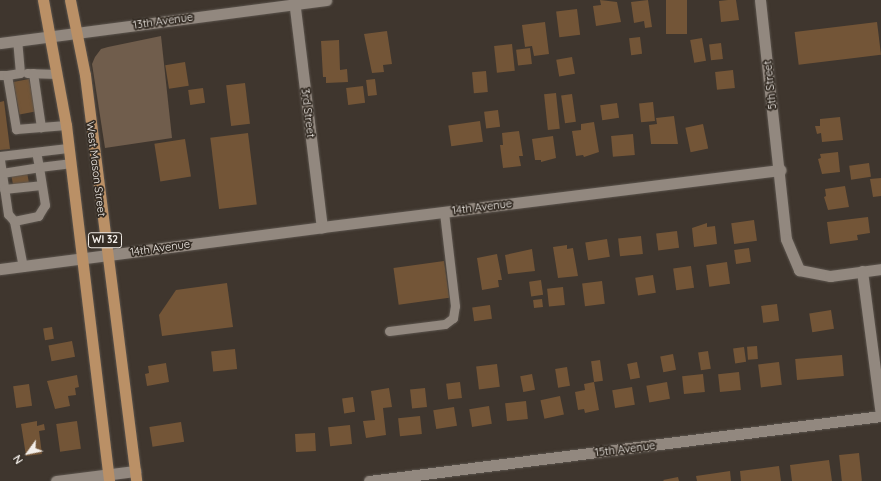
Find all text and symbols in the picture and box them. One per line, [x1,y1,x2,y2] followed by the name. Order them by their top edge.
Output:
[132,10,194,32] street label: 13th Avenue
[761,60,779,110] street label: 5th Street
[298,88,318,138] street label: 3rd Street
[84,121,108,217] street label: West Mason Street
[451,197,513,217] street label: 14th Avenue
[87,232,123,248] road number: WI 32
[129,237,191,259] street label: 14th Avenue
[8,433,48,473] north arrow
[594,439,656,459] street label: 15th Avenue
[10,452,26,467] text: N

